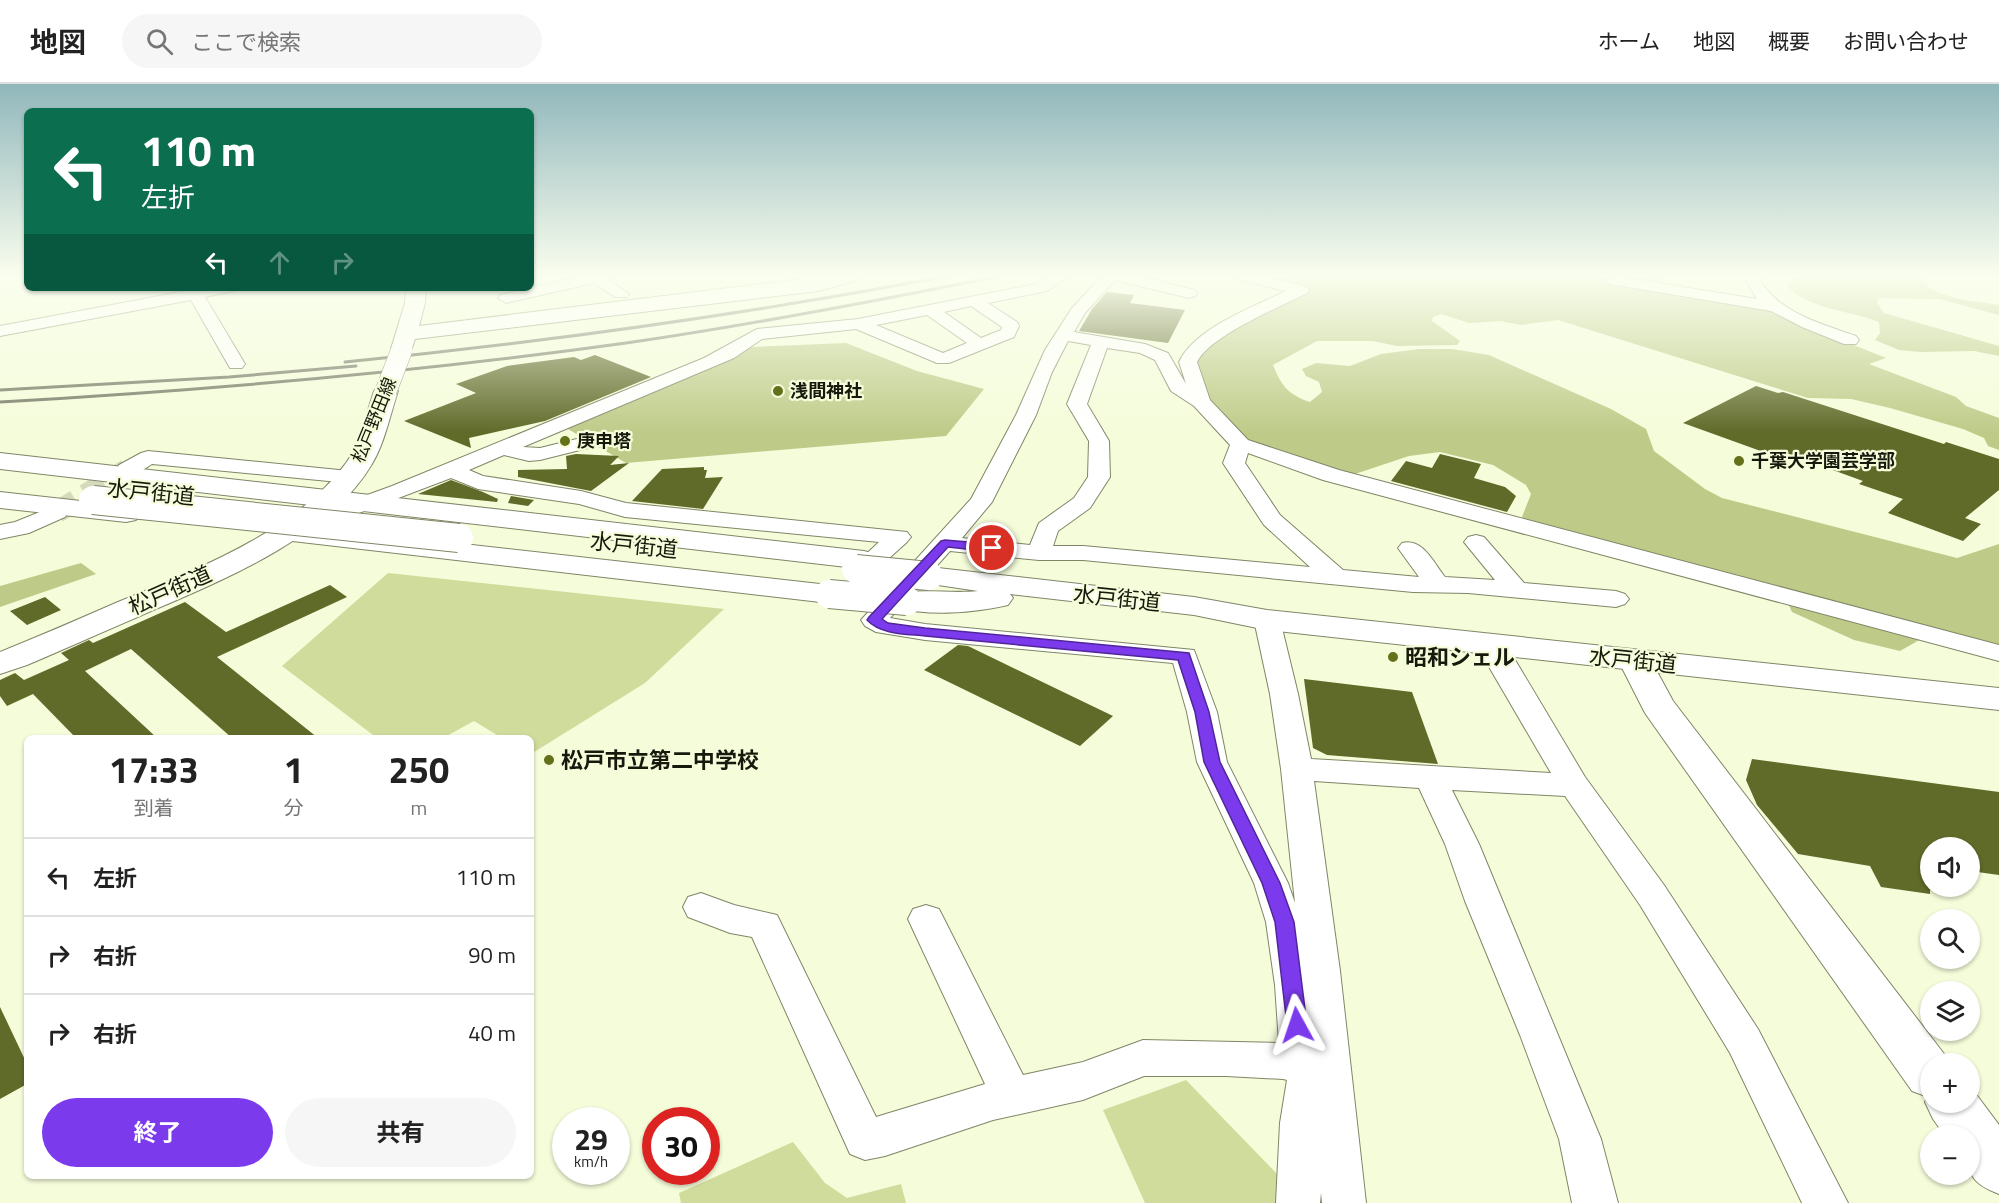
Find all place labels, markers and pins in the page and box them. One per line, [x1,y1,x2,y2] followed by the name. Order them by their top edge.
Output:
[790,377,862,404] place label: 浅間神社
[771,384,785,398] marker: 浅間神社
[577,427,631,454] place label: 庚申塔
[558,434,572,448] marker: 庚申塔
[1751,447,1895,474] place label: 千葉大学園芸学部
[1732,454,1746,468] marker: 千葉大学園芸学部
[966,522,1017,573] pin
[1405,640,1515,674] place label: 昭和シェル
[1386,650,1400,664] marker: 昭和シェル
[561,743,759,777] place label: 松戸市立第二中学校
[542,753,556,767] marker: 松戸市立第二中学校

